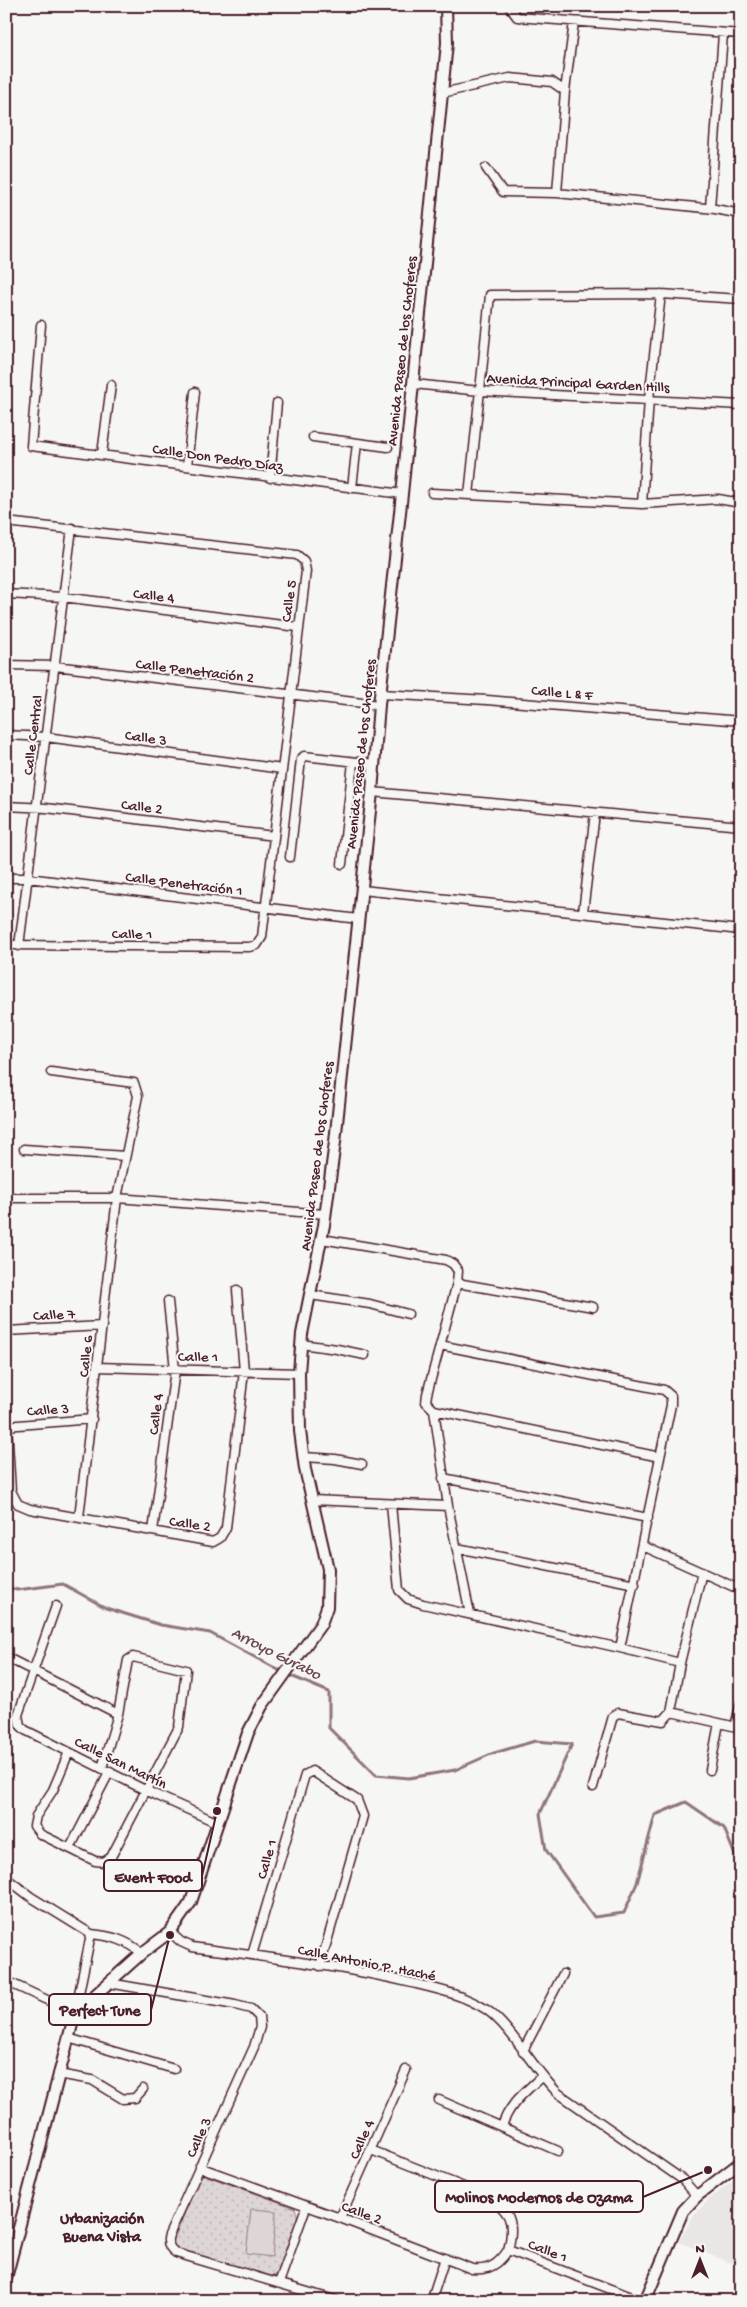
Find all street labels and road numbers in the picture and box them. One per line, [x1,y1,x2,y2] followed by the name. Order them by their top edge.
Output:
[384,255,422,447] street label: Avenida Paseo de los Choferes
[486,370,670,398] street label: Avenida Principal Garden Hills
[151,441,285,477] street label: Calle Don Pedro Díaz
[278,579,302,623] street label: Calle 5
[132,586,175,608] street label: Calle 4
[135,656,255,688] street label: Calle Penetración 2
[343,658,381,850] street label: Avenida Paseo de los Choferes
[530,682,595,706] street label: Calle L & F
[20,694,48,776] street label: Calle Central
[124,727,168,751] street label: Calle 3
[120,797,164,819] street label: Calle 2
[124,869,243,901] street label: Calle Penetración 1
[112,926,152,944] street label: Calle 1
[297,1060,339,1252] street label: Avenida Paseo de los Choferes
[33,1306,77,1326] street label: Calle 7
[76,1334,98,1378] street label: Calle 6
[178,1349,218,1367] street label: Calle 1
[146,1393,168,1436] street label: Calle 4
[26,1401,70,1421] street label: Calle 3
[168,1513,212,1537] street label: Calle 2
[71,1734,169,1794] street label: Calle San Martín
[254,1838,282,1881] street label: Calle 1
[296,1942,437,1986] street label: Calle Antonio P. Haché
[183,2115,217,2161] street label: Calle 3
[346,2117,379,2162] street label: Calle 4
[339,2198,384,2229] street label: Calle 2
[525,2236,569,2268] street label: Calle 1

